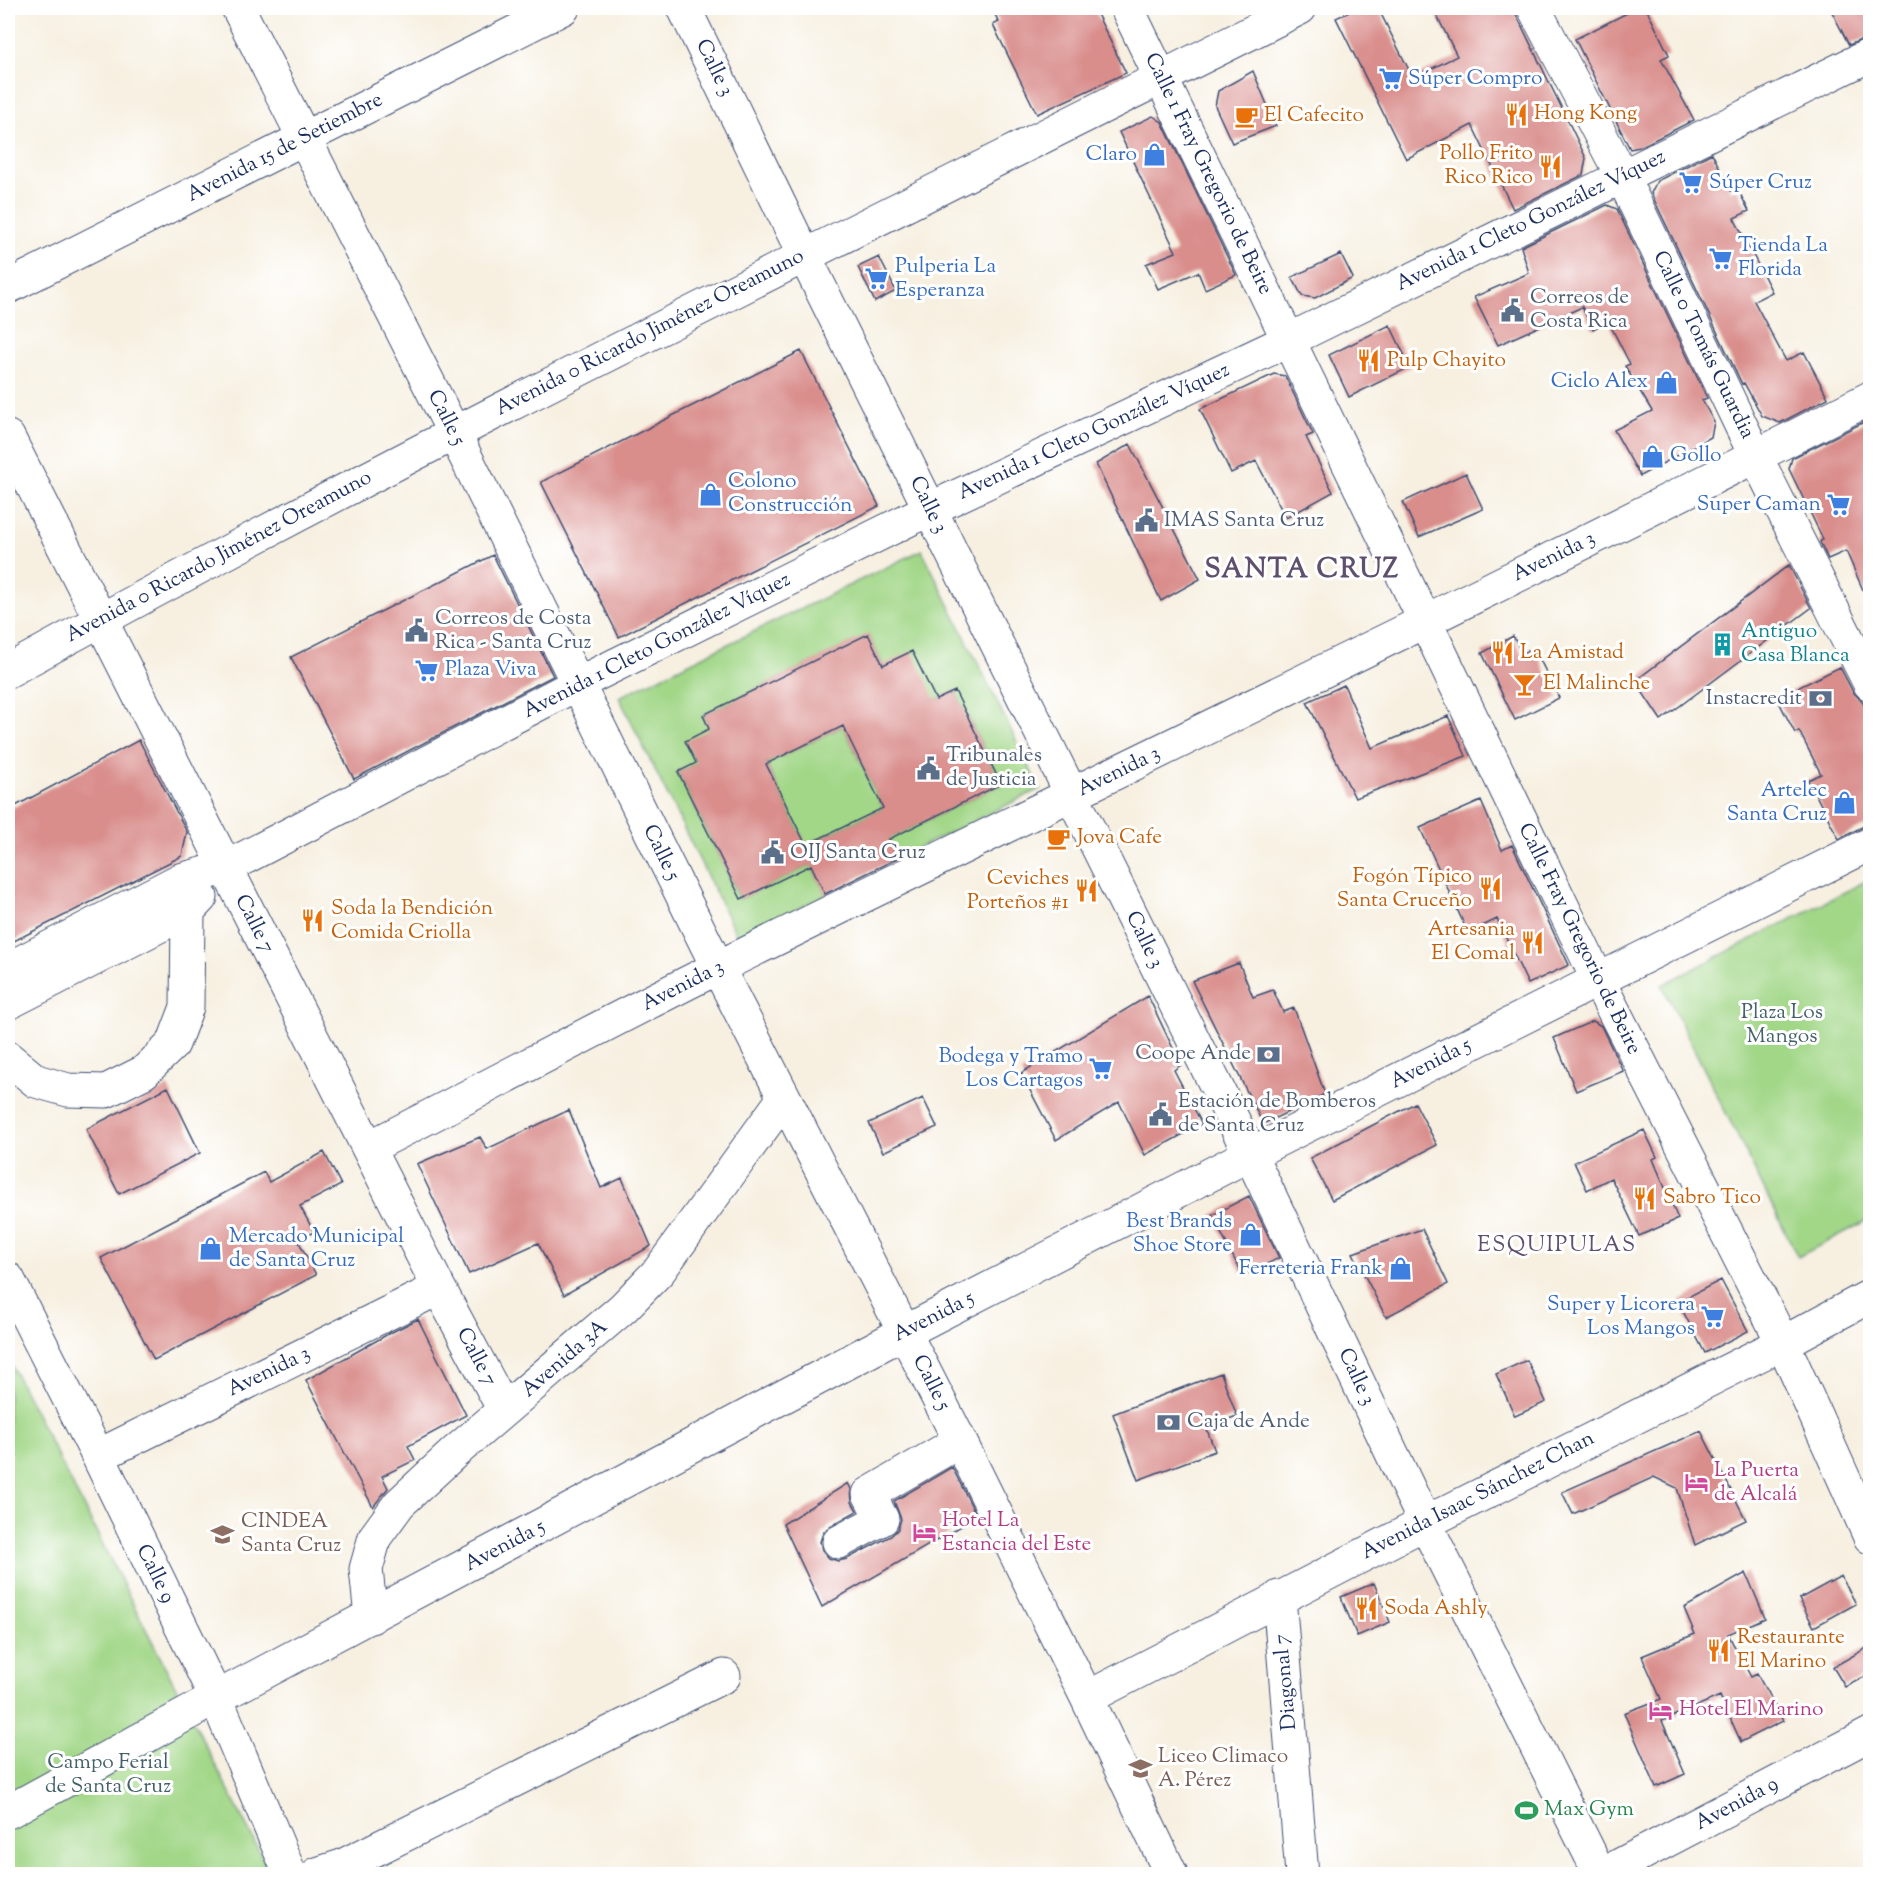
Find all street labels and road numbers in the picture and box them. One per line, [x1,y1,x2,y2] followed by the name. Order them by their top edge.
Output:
[687,34,741,102] street label: Calle 3
[1136,48,1280,300] street label: Calle 1 Fray Gregorio de Beire
[182,86,388,210] street label: Avenida 15 de Setiembre
[1391,142,1671,300] street label: Avenida 1 Cleto González Víquez
[490,242,810,424] street label: Avenida 0 Ricardo Jiménez Oreamuno
[1644,246,1762,444] street label: Calle 0 Tomás Guardia
[953,356,1235,508] street label: Avenida 1 Cleto González Víquez
[419,385,473,451] street label: Calle 5
[61,463,377,651] street label: Avenida 0 Ricardo Jiménez Oreamuno
[901,471,955,539] street label: Calle 3
[1507,524,1601,590] street label: Avenida 3
[518,565,796,727] street label: Avenida 1 Cleto González Víquez
[1072,739,1166,805] street label: Avenida 3
[1510,818,1648,1060] street label: Calle Fray Gregorio de Beire
[635,820,687,886] street label: Calle 5
[226,889,282,959] street label: Calle 7
[1117,906,1171,974] street label: Calle 3
[637,952,729,1020] street label: Avenida 3
[1385,1031,1477,1097] street label: Avenida 5
[888,1284,980,1350] street label: Avenida 5
[515,1313,615,1405] street label: Avenida 3A
[448,1322,504,1392] street label: Calle 7
[222,1339,316,1405] street label: Avenida 3
[1330,1343,1382,1411] street label: Calle 3
[904,1350,958,1416] street label: Calle 5
[1356,1424,1600,1568] street label: Avenida Isaac Sánchez Chan
[459,1512,551,1580] street label: Avenida 5
[128,1539,182,1609] street label: Calle 9
[1267,1632,1305,1731] street label: Diagonal 7
[1690,1769,1784,1839] street label: Avenida 9

